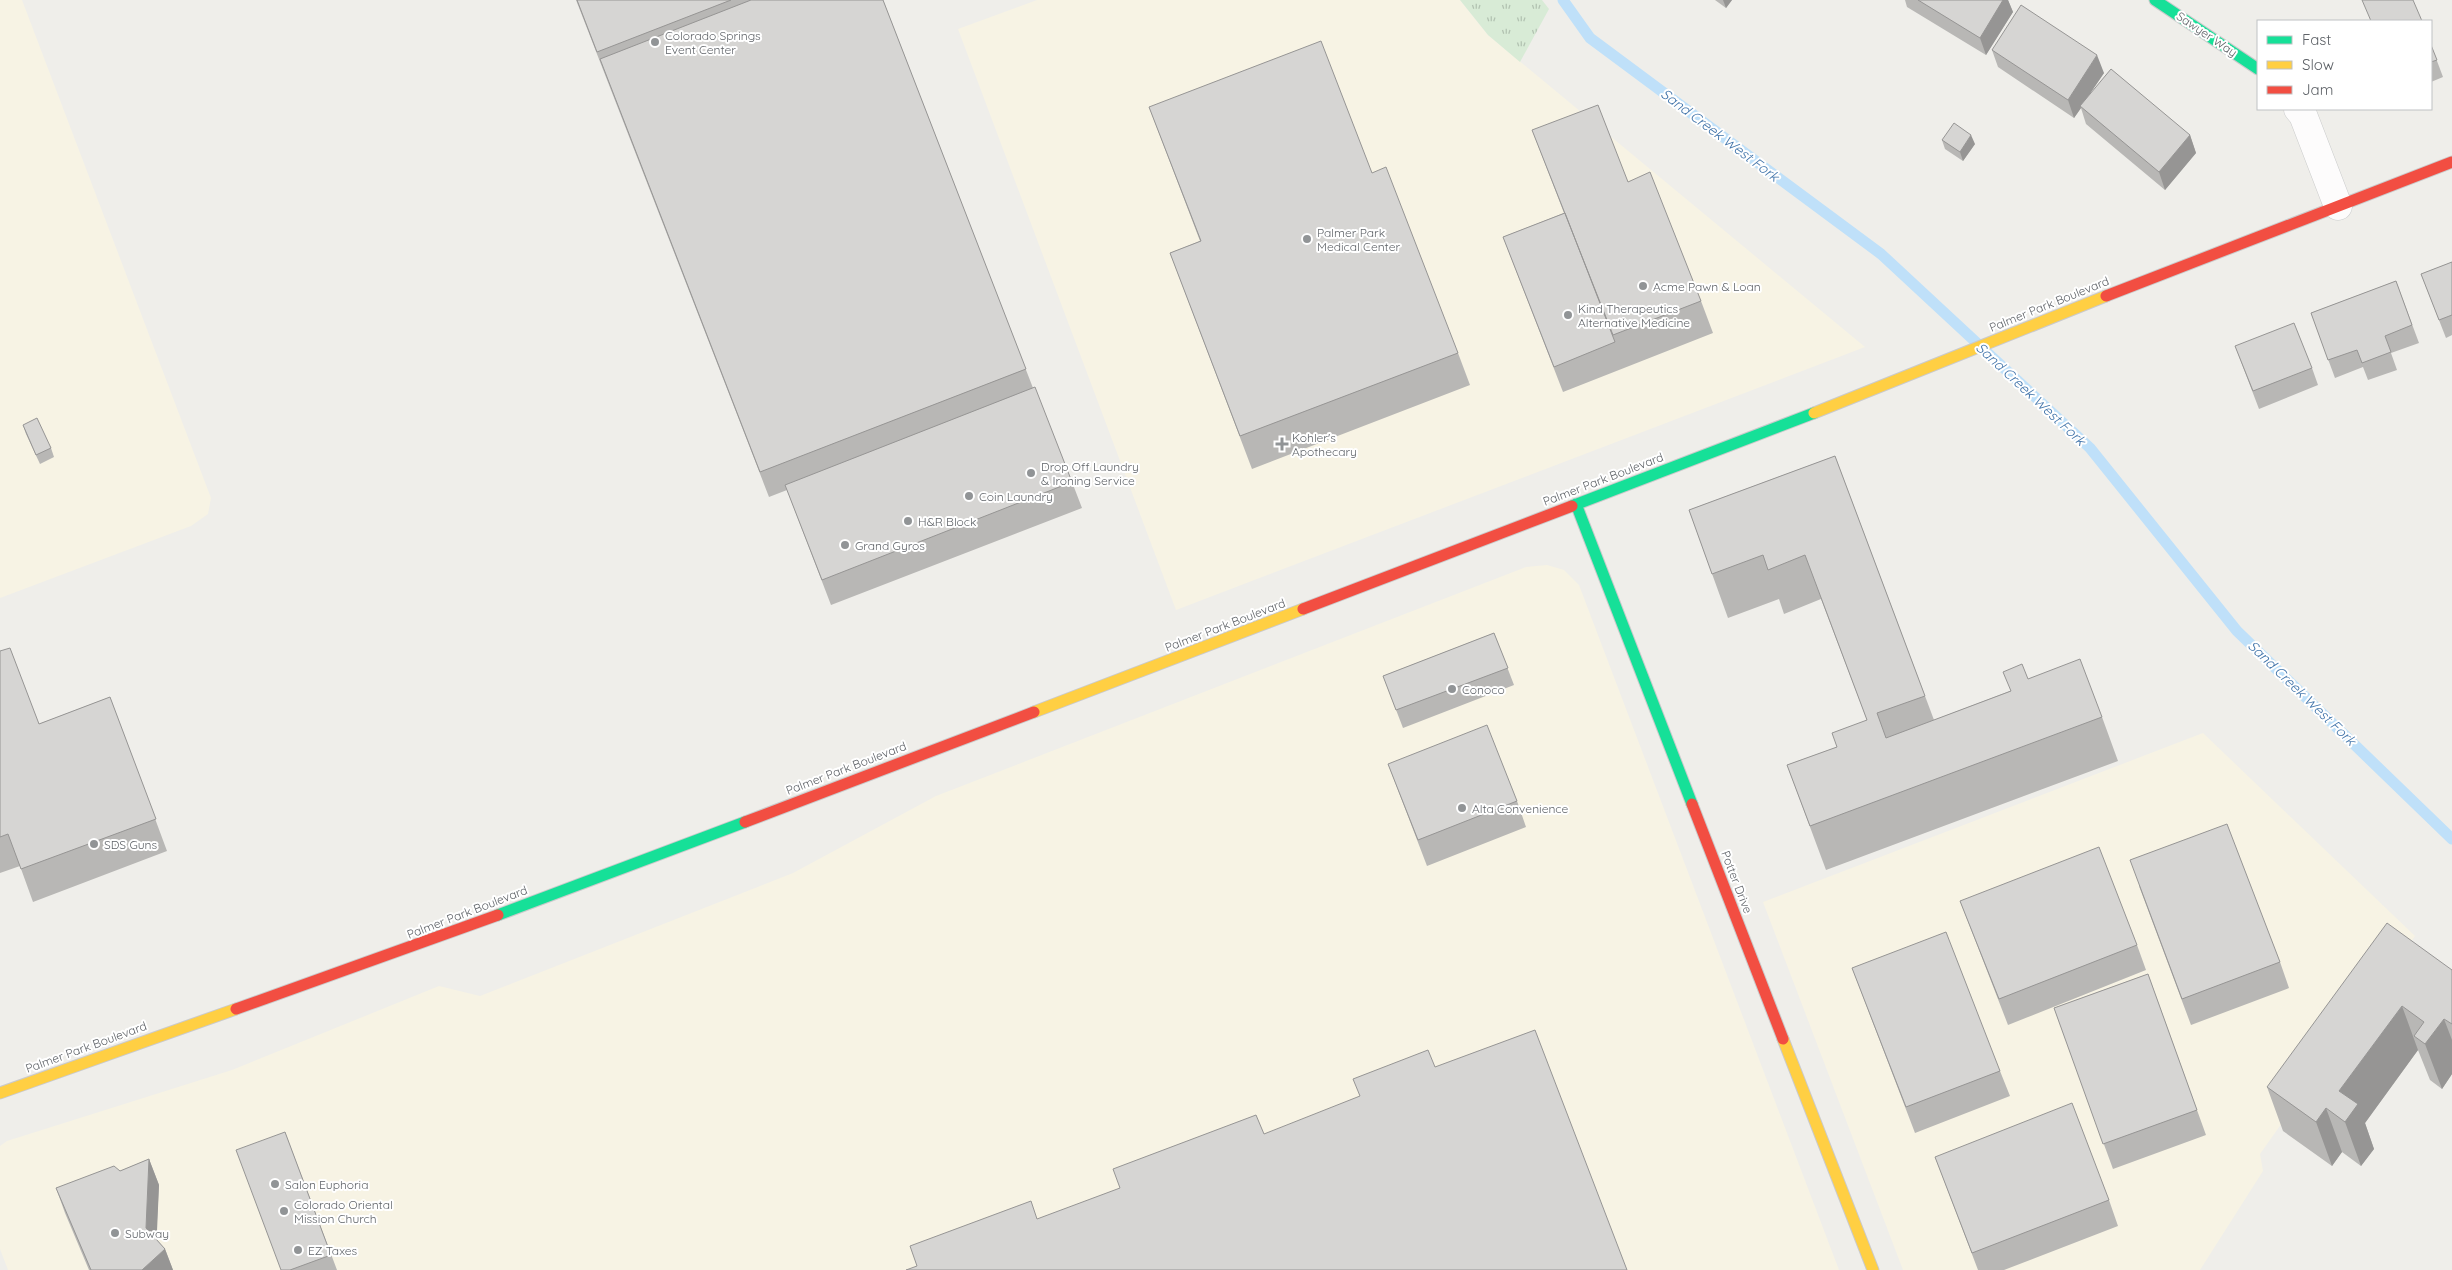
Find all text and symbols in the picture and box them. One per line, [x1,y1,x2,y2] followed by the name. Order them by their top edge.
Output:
[2174,8,2240,60] street label: Sawyer Way
[2257,20,2432,110] legend
[665,28,761,57] place label: Colorado Springs Event Center
[2302,30,2331,49] text: Fast
[649,36,661,48] marker: Colorado Springs Event Center
[2302,55,2334,74] text: Slow
[2302,80,2333,99] text: Jam
[1657,85,1784,186] water label: Sand Creek West Fork
[1317,225,1400,254] place label: Palmer Park Medical Center
[1301,233,1313,245] marker: Palmer Park Medical Center
[1987,273,2111,335] street label: Palmer Park Boulevard
[1653,279,1761,294] place label: Acme Pawn & Loan
[1637,280,1649,292] marker: Acme Pawn & Loan
[1578,301,1690,330] place label: Kind Therapeutics Alternative Medicine
[1562,309,1574,321] marker: Kind Therapeutics Alternative Medicine
[1972,338,2091,451] water label: Sand Creek West Fork
[1292,430,1357,459] place label: Kohler's Apothecary
[1276,438,1288,450] marker: Kohler's Apothecary
[1541,449,1665,509] street label: Palmer Park Boulevard
[1041,459,1139,488] place label: Drop Off Laundry & Ironing Service
[1025,467,1037,479] marker: Drop Off Laundry & Ironing Service
[979,489,1053,504] place label: Coin Laundry
[963,490,975,502] marker: Coin Laundry
[918,514,976,529] place label: H&R Block
[902,515,914,527] marker: H&R Block
[855,538,925,553] place label: Grand Gyros
[839,539,851,551] marker: Grand Gyros
[1163,595,1287,655] street label: Palmer Park Boulevard
[2244,637,2361,750] water label: Sand Creek West Fork
[1462,682,1505,697] place label: Conoco
[1446,683,1458,695] marker: Conoco
[784,738,908,798] street label: Palmer Park Boulevard
[1472,801,1569,816] place label: Alta Convenience
[1456,802,1468,814] marker: Alta Convenience
[104,837,157,852] place label: SDS Guns
[88,838,100,850] marker: SDS Guns
[1718,849,1756,916] street label: Potter Drive
[405,882,529,942] street label: Palmer Park Boulevard
[23,1018,149,1076] street label: Palmer Park Boulevard
[285,1177,368,1192] place label: Salon Euphoria
[269,1178,281,1190] marker: Salon Euphoria
[294,1197,393,1226] place label: Colorado Oriental Mission Church
[278,1205,290,1217] marker: Colorado Oriental Mission Church
[125,1226,169,1241] place label: Subway
[109,1227,121,1239] marker: Subway
[308,1243,358,1258] place label: EZ Taxes
[292,1244,304,1256] marker: EZ Taxes

